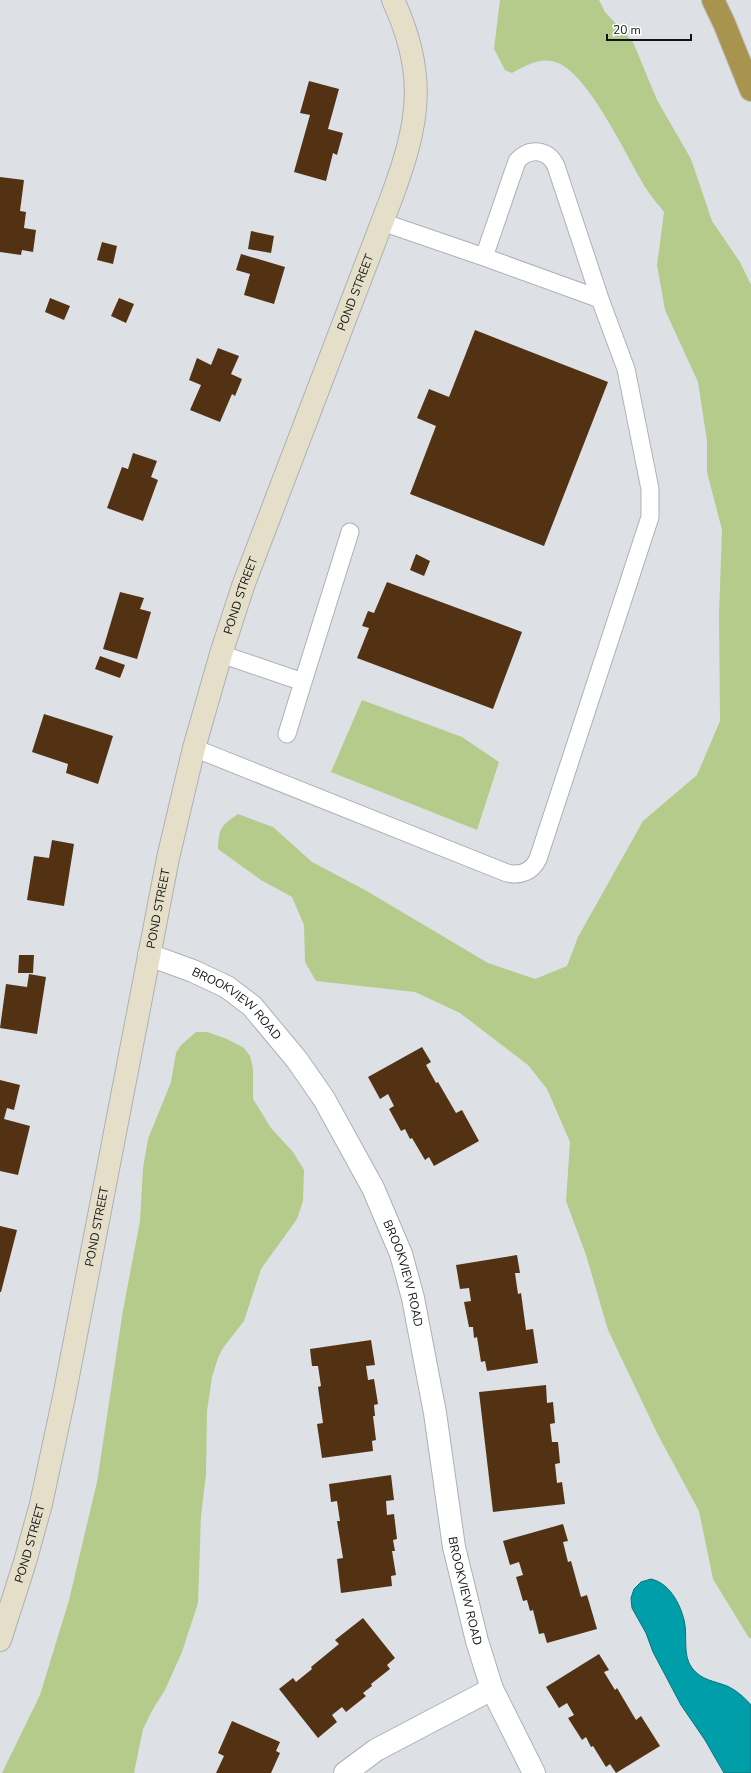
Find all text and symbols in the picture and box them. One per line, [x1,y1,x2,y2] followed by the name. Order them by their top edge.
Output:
[607,16,691,42] scale bar
[613,22,641,38] text: 20 m
[333,251,377,333] street label: POND STREET
[220,554,262,636] street label: POND STREET
[143,866,174,950] street label: POND STREET
[189,964,285,1043] street label: BROOKVIEW ROAD
[81,1185,113,1268] street label: POND STREET
[379,1217,426,1328] street label: BROOKVIEW ROAD
[11,1502,49,1585] street label: POND STREET
[445,1536,486,1647] street label: BROOKVIEW ROAD

